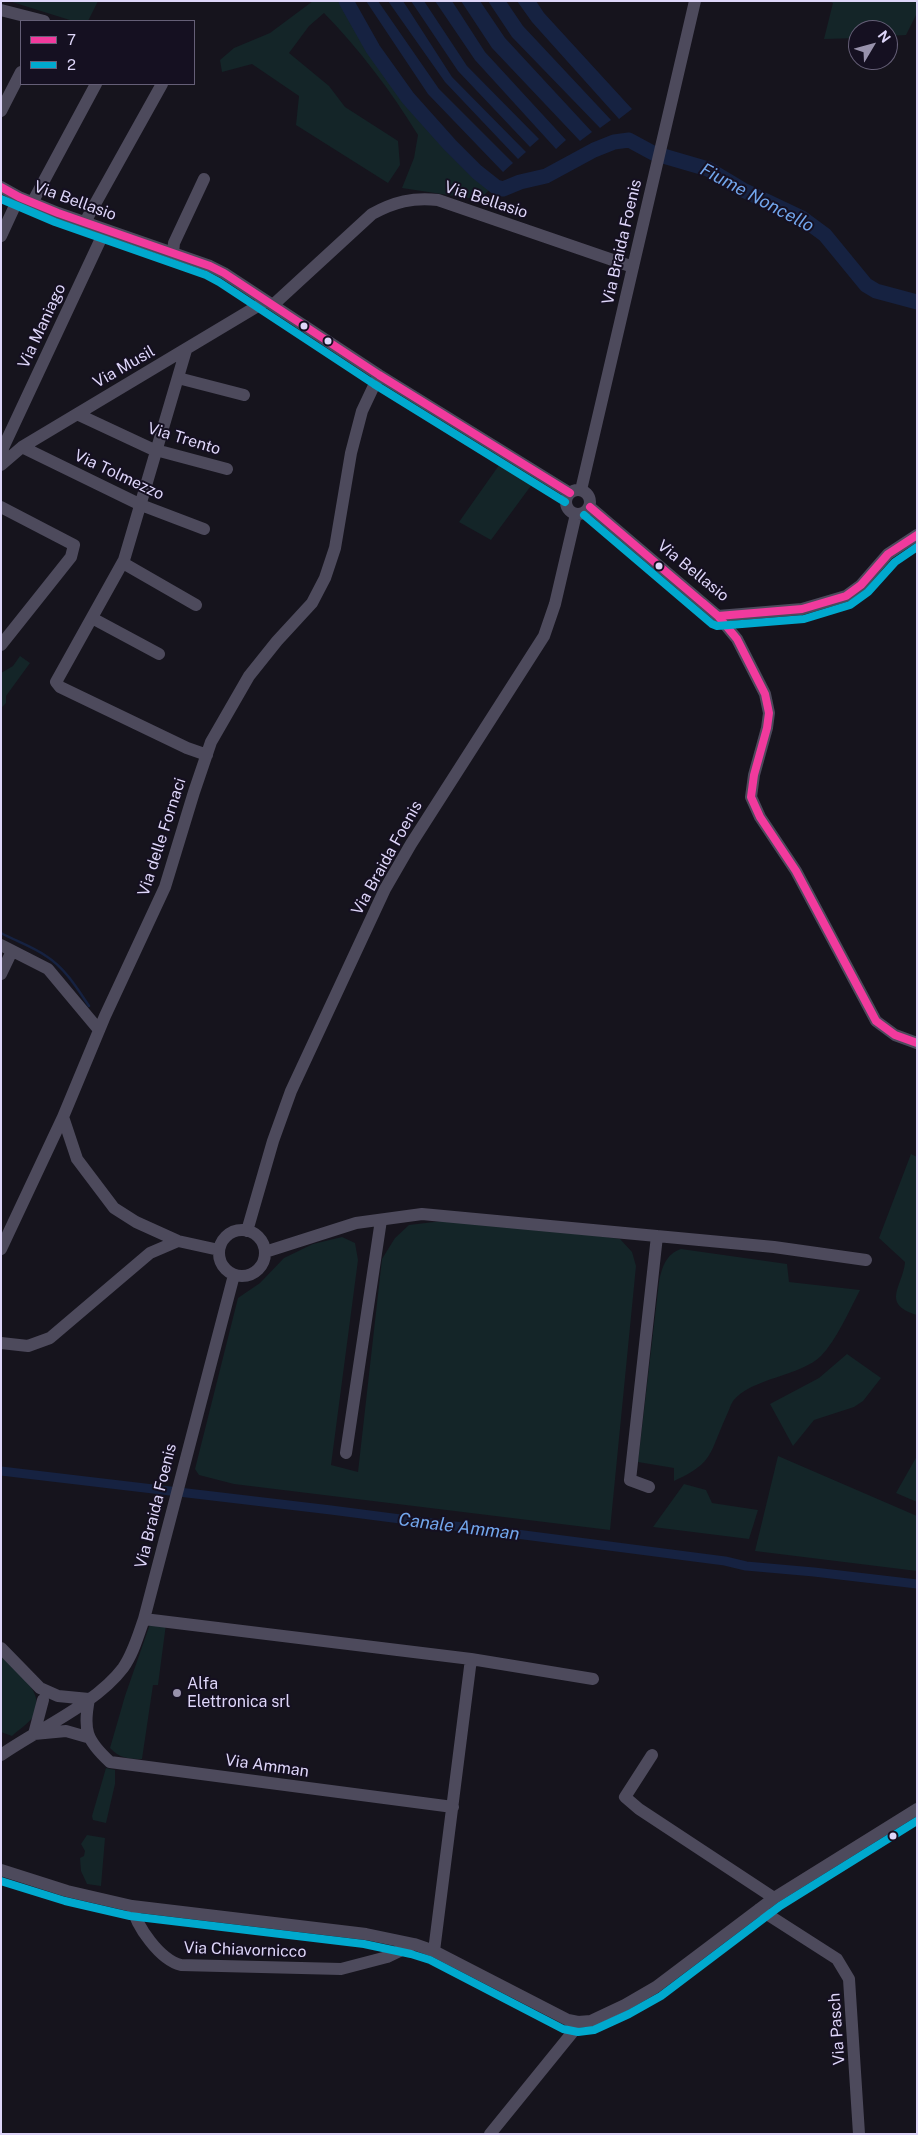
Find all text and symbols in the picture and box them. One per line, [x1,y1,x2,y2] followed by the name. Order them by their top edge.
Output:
[20,20,195,85] legend
[848,20,898,70] north arrow
[874,27,894,46] text: N
[67,31,76,48] text: 7
[67,56,76,73] text: 2
[696,159,818,237] water label: Fiume Noncello
[31,177,119,225] street label: Via Bellasio
[442,177,530,223] street label: Via Bellasio
[598,178,646,306] street label: Via Braida Foenis
[14,281,70,371] street label: Via Maniago
[299,321,309,331] unlabelled marker
[323,336,333,346] unlabelled marker
[90,342,158,392] street label: Via Musil
[145,419,223,459] street label: Via Trento
[71,446,167,504] street label: Via Tolmezzo
[653,536,733,606] street label: Via Bellasio
[654,561,664,571] unlabelled marker
[134,775,190,899] street label: Via delle Fornaci
[348,797,426,919] street label: Via Braida Foenis
[131,1442,181,1570] street label: Via Braida Foenis
[397,1509,521,1545] water label: Canale Amman
[187,1674,290,1712] place label: Alfa Elettronica srl
[171,1687,183,1699] marker: Alfa Elettronica srl
[224,1751,310,1781] street label: Via Amman
[888,1831,898,1841] unlabelled marker
[183,1938,307,1962] street label: Via Chiavornicco
[825,1992,849,2066] street label: Via Pasch

